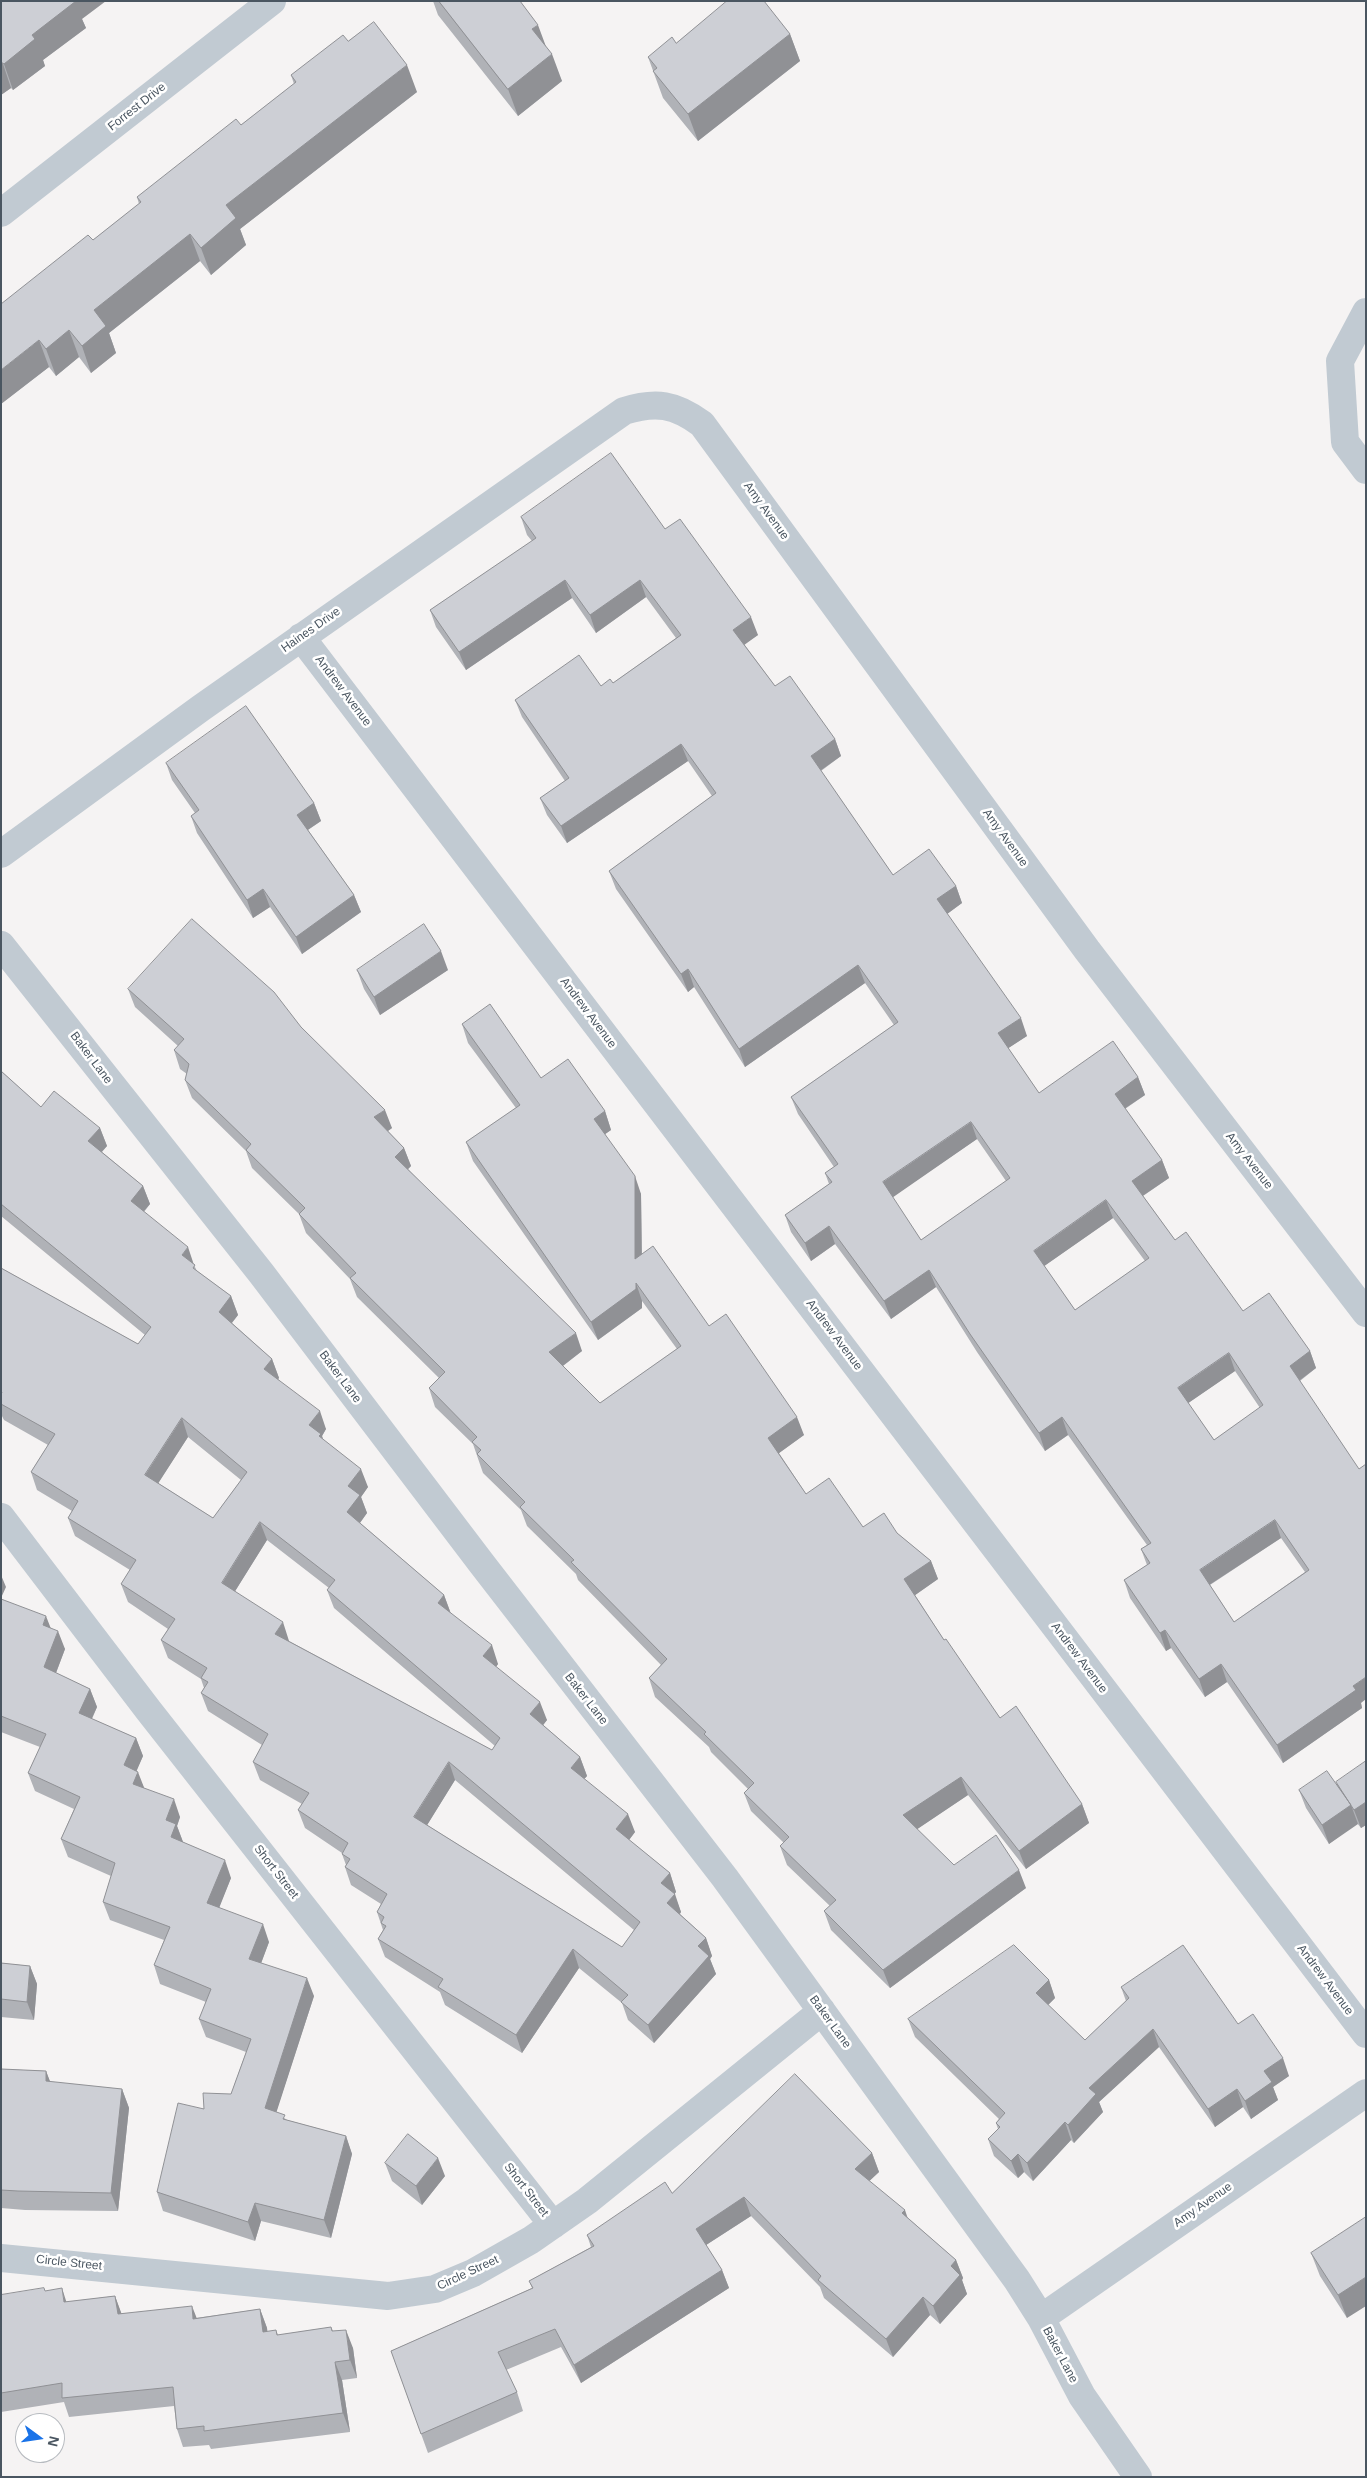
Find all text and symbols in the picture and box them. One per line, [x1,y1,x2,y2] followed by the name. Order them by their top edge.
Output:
[105,80,169,134] street label: Forrest Drive
[740,479,792,543] street label: Amy Avenue
[279,604,343,656] street label: Haines Drive
[312,653,374,729] street label: Andrew Avenue
[979,806,1031,870] street label: Amy Avenue
[557,975,619,1051] street label: Andrew Avenue
[67,1029,115,1087] street label: Baker Lane
[1222,1130,1276,1192] street label: Amy Avenue
[803,1297,865,1373] street label: Andrew Avenue
[316,1348,364,1406] street label: Baker Lane
[1048,1620,1110,1696] street label: Andrew Avenue
[561,1670,611,1728] street label: Baker Lane
[251,1842,301,1902] street label: Short Street
[1294,1942,1356,2018] street label: Andrew Avenue
[806,1993,854,2051] street label: Baker Lane
[501,2160,551,2220] street label: Short Street
[1171,2180,1235,2230] street label: Amy Avenue
[35,2252,103,2274] street label: Circle Street
[435,2253,501,2293] street label: Circle Street
[1039,2325,1081,2385] street label: Baker Lane
[15,2413,65,2463] north arrow
[45,2435,63,2448] text: N

